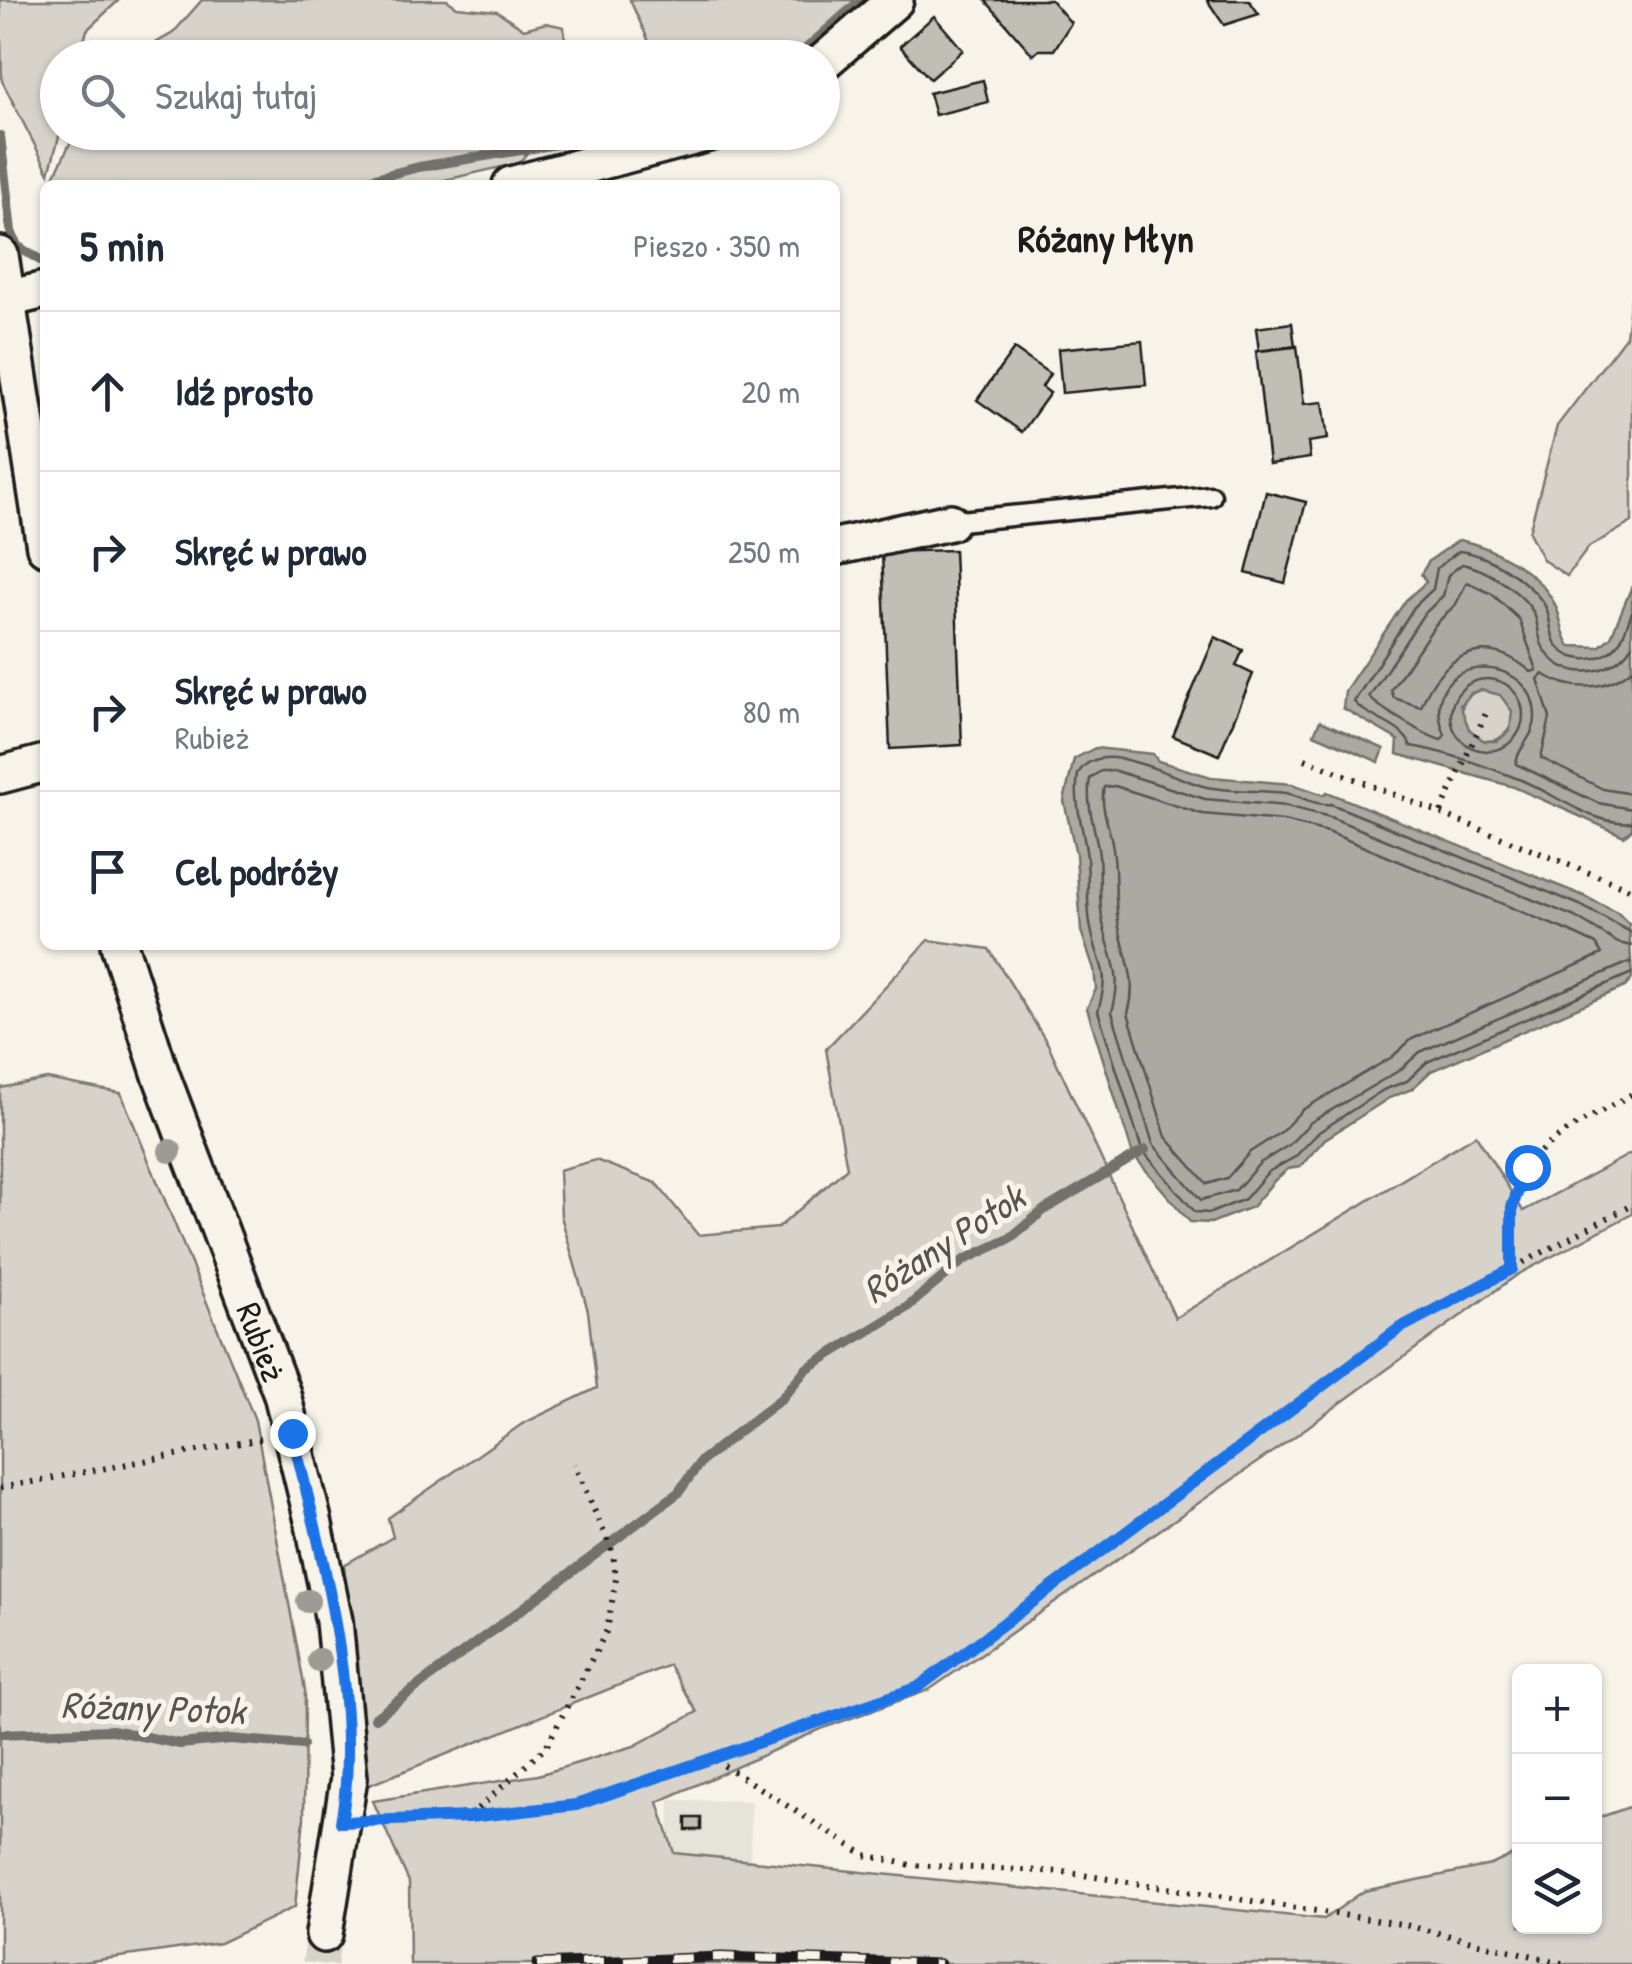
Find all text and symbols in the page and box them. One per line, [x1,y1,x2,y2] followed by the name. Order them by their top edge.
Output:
[40,40,840,150] search box
[75,68,130,123] icon: search
[155,69,317,121] text: Szukaj tutaj
[1018,212,1194,265] district label: Różany Młyn
[80,217,164,274] text: 5 min
[633,224,800,267] text: Pieszo · 350 m
[80,364,135,419] icon: ahead
[175,365,313,417] text: Idź prosto
[742,370,800,413] text: 20 m
[80,524,135,579] icon: right
[175,525,366,577] text: Skręć w prawo
[728,530,800,573] text: 250 m
[175,664,366,716] text: Skręć w prawo
[80,684,135,739] icon: right
[743,690,800,733] text: 80 m
[175,716,249,759] text: Rubież
[80,844,135,899] icon: arrive
[175,845,338,897] text: Cel podróży
[1505,1145,1551,1191] route start
[852,1169,1037,1315] water label: Różany Potok
[226,1296,299,1388] street label: Rubież
[270,1411,316,1457] route end
[1512,1664,1602,1934] map controls
[1512,1664,1602,1754] button: +
[60,1678,249,1736] water label: Różany Potok
[1512,1754,1602,1844] button: −
[1512,1844,1602,1934] button: layers

